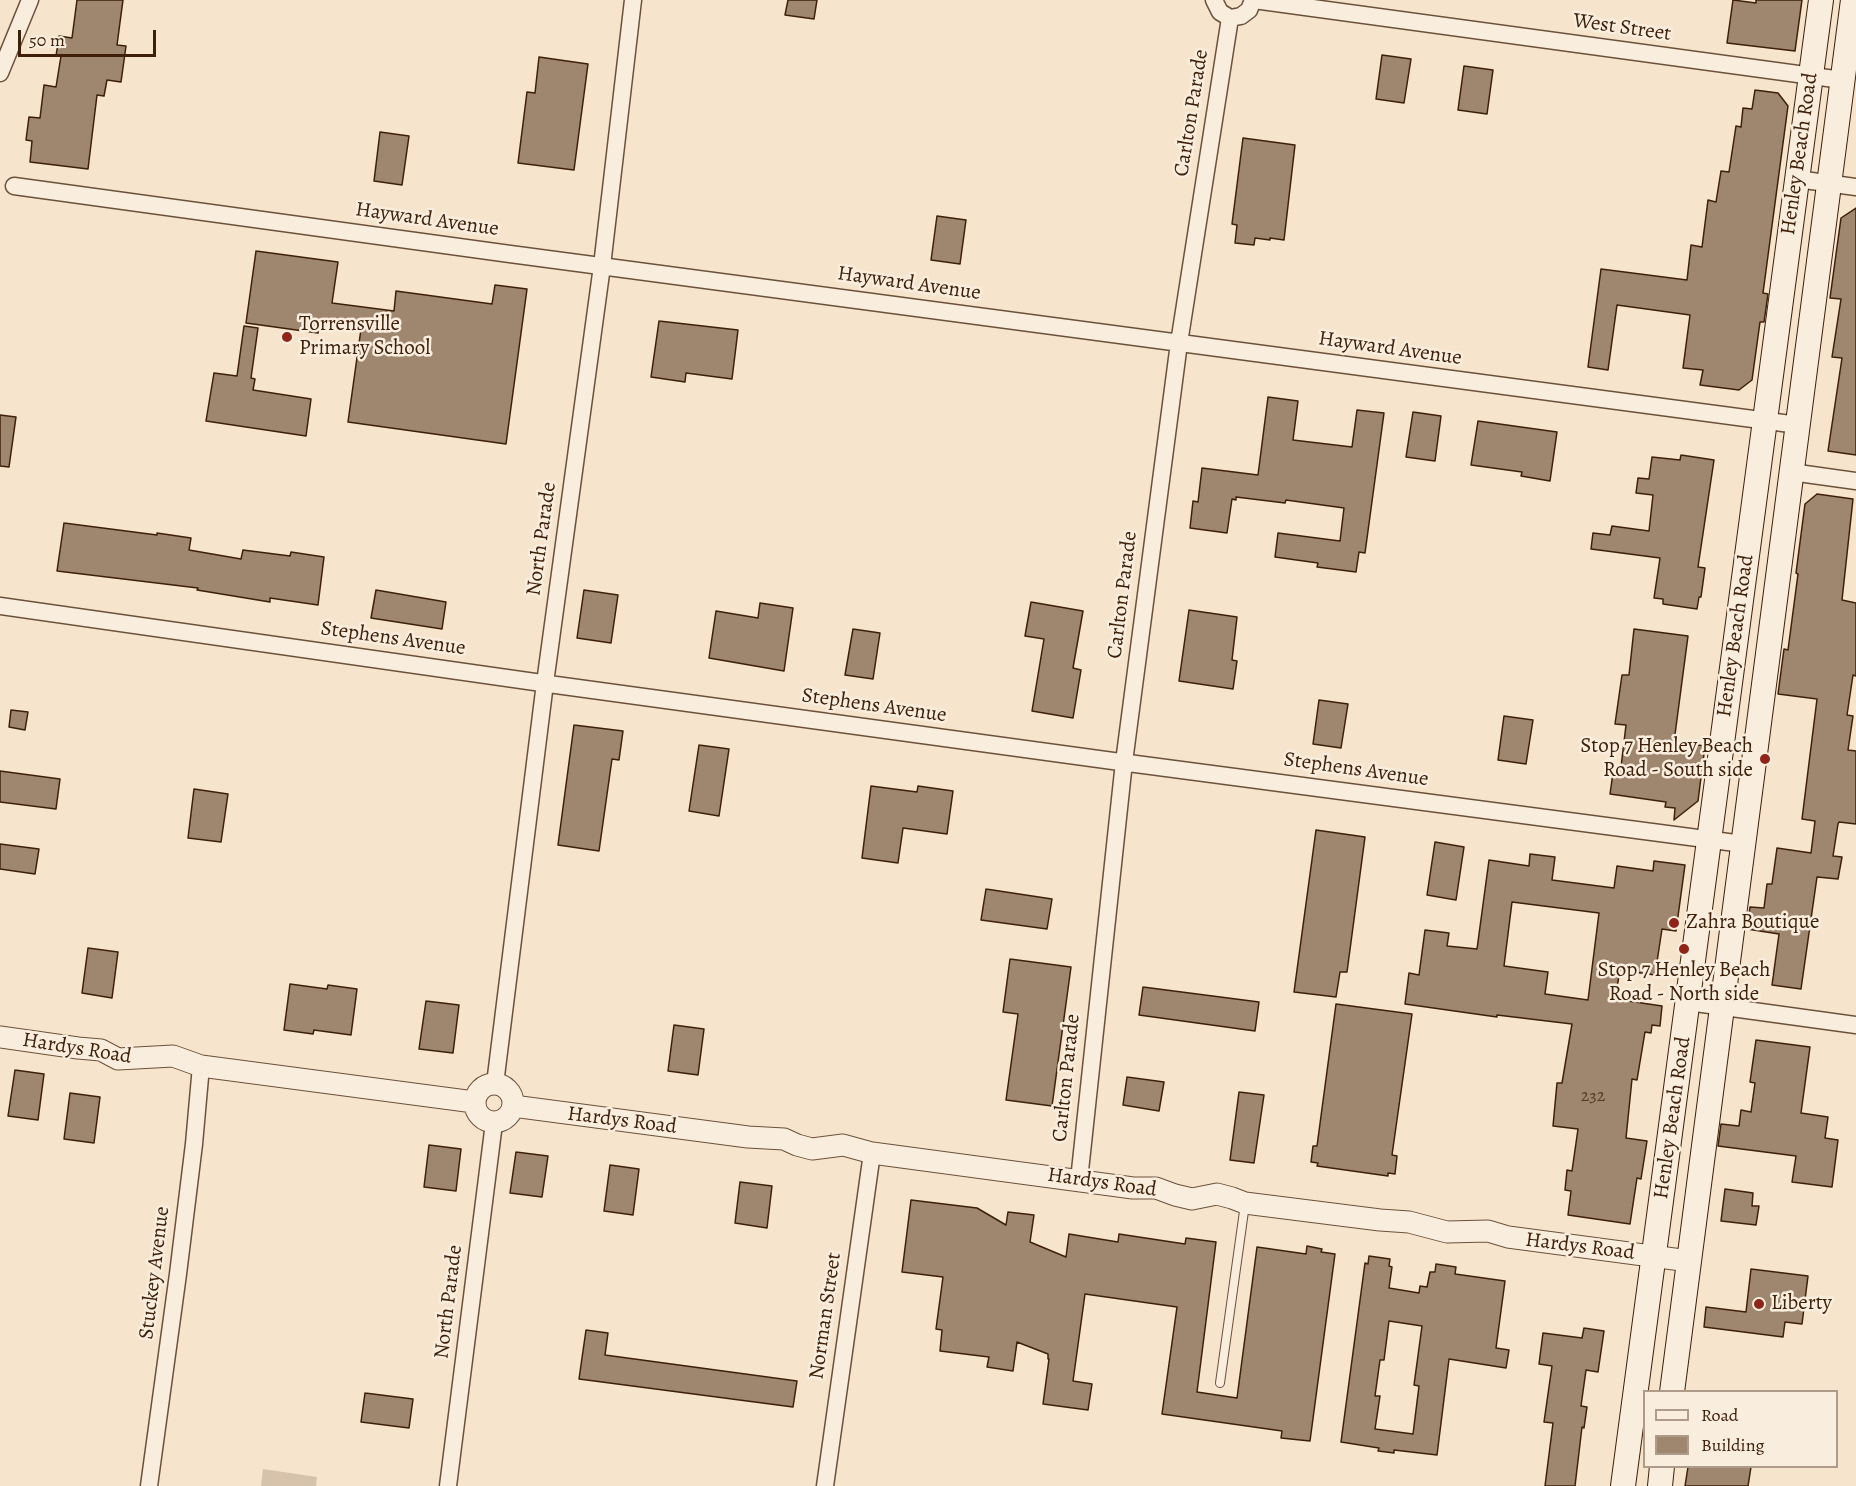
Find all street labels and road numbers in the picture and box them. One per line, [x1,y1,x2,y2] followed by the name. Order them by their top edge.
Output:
[1571,9,1673,47] street label: West Street
[1170,48,1214,178] street label: Carlton Parade
[1776,71,1824,237] street label: Henley Beach Road
[354,197,500,243] street label: Hayward Avenue
[836,261,982,307] street label: Hayward Avenue
[1317,326,1463,372] street label: Hayward Avenue
[522,480,562,598] street label: North Parade
[1103,530,1143,660] street label: Carlton Parade
[1712,553,1760,719] street label: Henley Beach Road
[319,616,467,662] street label: Stephens Avenue
[800,683,948,729] street label: Stephens Avenue
[1282,747,1430,793] street label: Stephens Avenue
[1048,1013,1086,1143] street label: Carlton Parade
[21,1028,133,1070] street label: Hardys Road
[1649,1035,1697,1201] street label: Henley Beach Road
[566,1102,678,1140] street label: Hardys Road
[1046,1163,1158,1203] street label: Hardys Road
[134,1205,176,1341] street label: Stuckey Avenue
[1524,1228,1636,1266] street label: Hardys Road
[430,1244,468,1360] street label: North Parade
[805,1251,847,1381] street label: Norman Street

